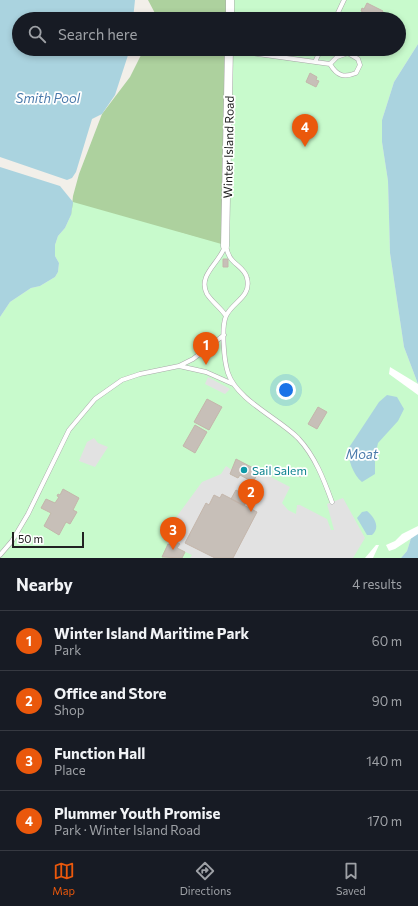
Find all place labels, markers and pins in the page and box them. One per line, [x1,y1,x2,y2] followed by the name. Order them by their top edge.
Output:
[292,114,318,147] pin: 4
[193,332,219,365] pin: 1
[252,463,307,477] place label: Sail Salem
[239,465,249,475] marker: Sail Salem
[238,479,264,512] pin: 2
[160,517,186,550] pin: 3

